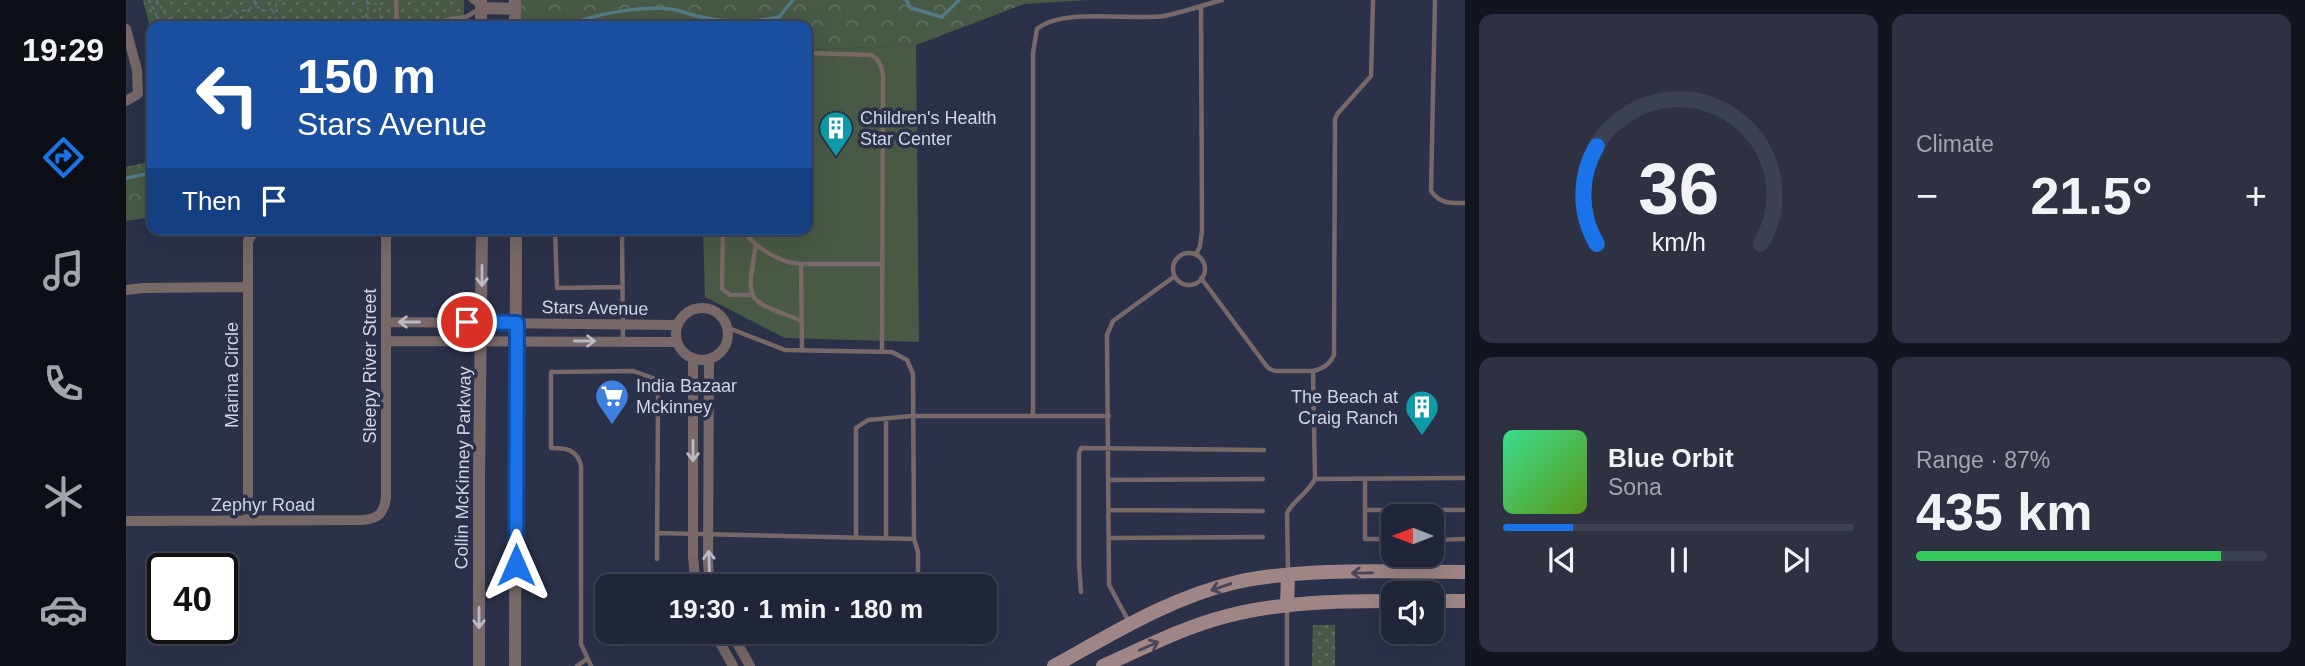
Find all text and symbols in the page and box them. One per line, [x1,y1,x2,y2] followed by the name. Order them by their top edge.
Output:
[22,32,104,68] text: 19:29
[182,49,273,140] icon: left
[297,49,436,103] text: 150 m
[297,106,487,142] text: Stars Avenue
[860,108,997,149] place label: Children's Health Star Center
[817,109,855,158] building icon: Children's Health Star Center
[1916,131,1994,157] text: Climate
[39,133,88,182] icon: directions
[1638,149,1719,230] text: 36
[2030,167,2153,225] text: 21.5°
[1916,175,1938,217] text: −
[2245,175,2267,217] text: +
[255,182,293,220] icon: arrive
[182,186,241,216] text: Then
[1651,228,1706,256] text: km/h
[39,246,88,295] icon: music
[475,264,489,287] one-way arrow
[360,288,380,444] street label: Sleepy River Street
[437,292,497,352] pin
[541,297,649,319] street label: Stars Avenue
[448,303,486,341] icon: arrive
[398,315,421,329] one-way arrow
[222,322,242,428] street label: Marina Circle
[573,335,596,348] one-way arrow
[39,359,88,408] icon: phone
[451,366,475,570] street label: Collin McKinney Parkway
[636,376,737,417] place label: India Bazaar Mckinney
[593,377,631,426] supermarket icon: India Bazaar Mckinney
[1291,387,1398,428] place label: The Beach at Craig Ranch
[1403,388,1441,437] building icon: The Beach at Craig Ranch
[686,440,700,463] one-way arrow
[1608,443,1734,473] text: Blue Orbit
[1916,447,2050,473] text: Range · 87%
[39,472,88,521] icon: climate
[1608,474,1662,500] text: Sona
[1916,483,2092,541] text: 435 km
[211,495,315,515] street label: Zephyr Road
[1381,504,1444,567] north arrow
[1381,504,1444,644] map controls
[479,528,553,602] position arrow
[1543,541,1581,579] icon: previous
[1660,541,1698,579] icon: pause
[1777,541,1815,579] icon: next
[702,550,715,573] one-way arrow
[147,553,238,644] speed limit sign: 40
[1351,566,1374,580] one-way arrow
[1381,581,1444,644] button: sound
[1210,582,1232,595] one-way arrow
[39,585,88,634] icon: car
[669,594,923,624] text: 19:30 · 1 min · 180 m
[472,606,486,629] one-way arrow
[1137,639,1159,652] one-way arrow

